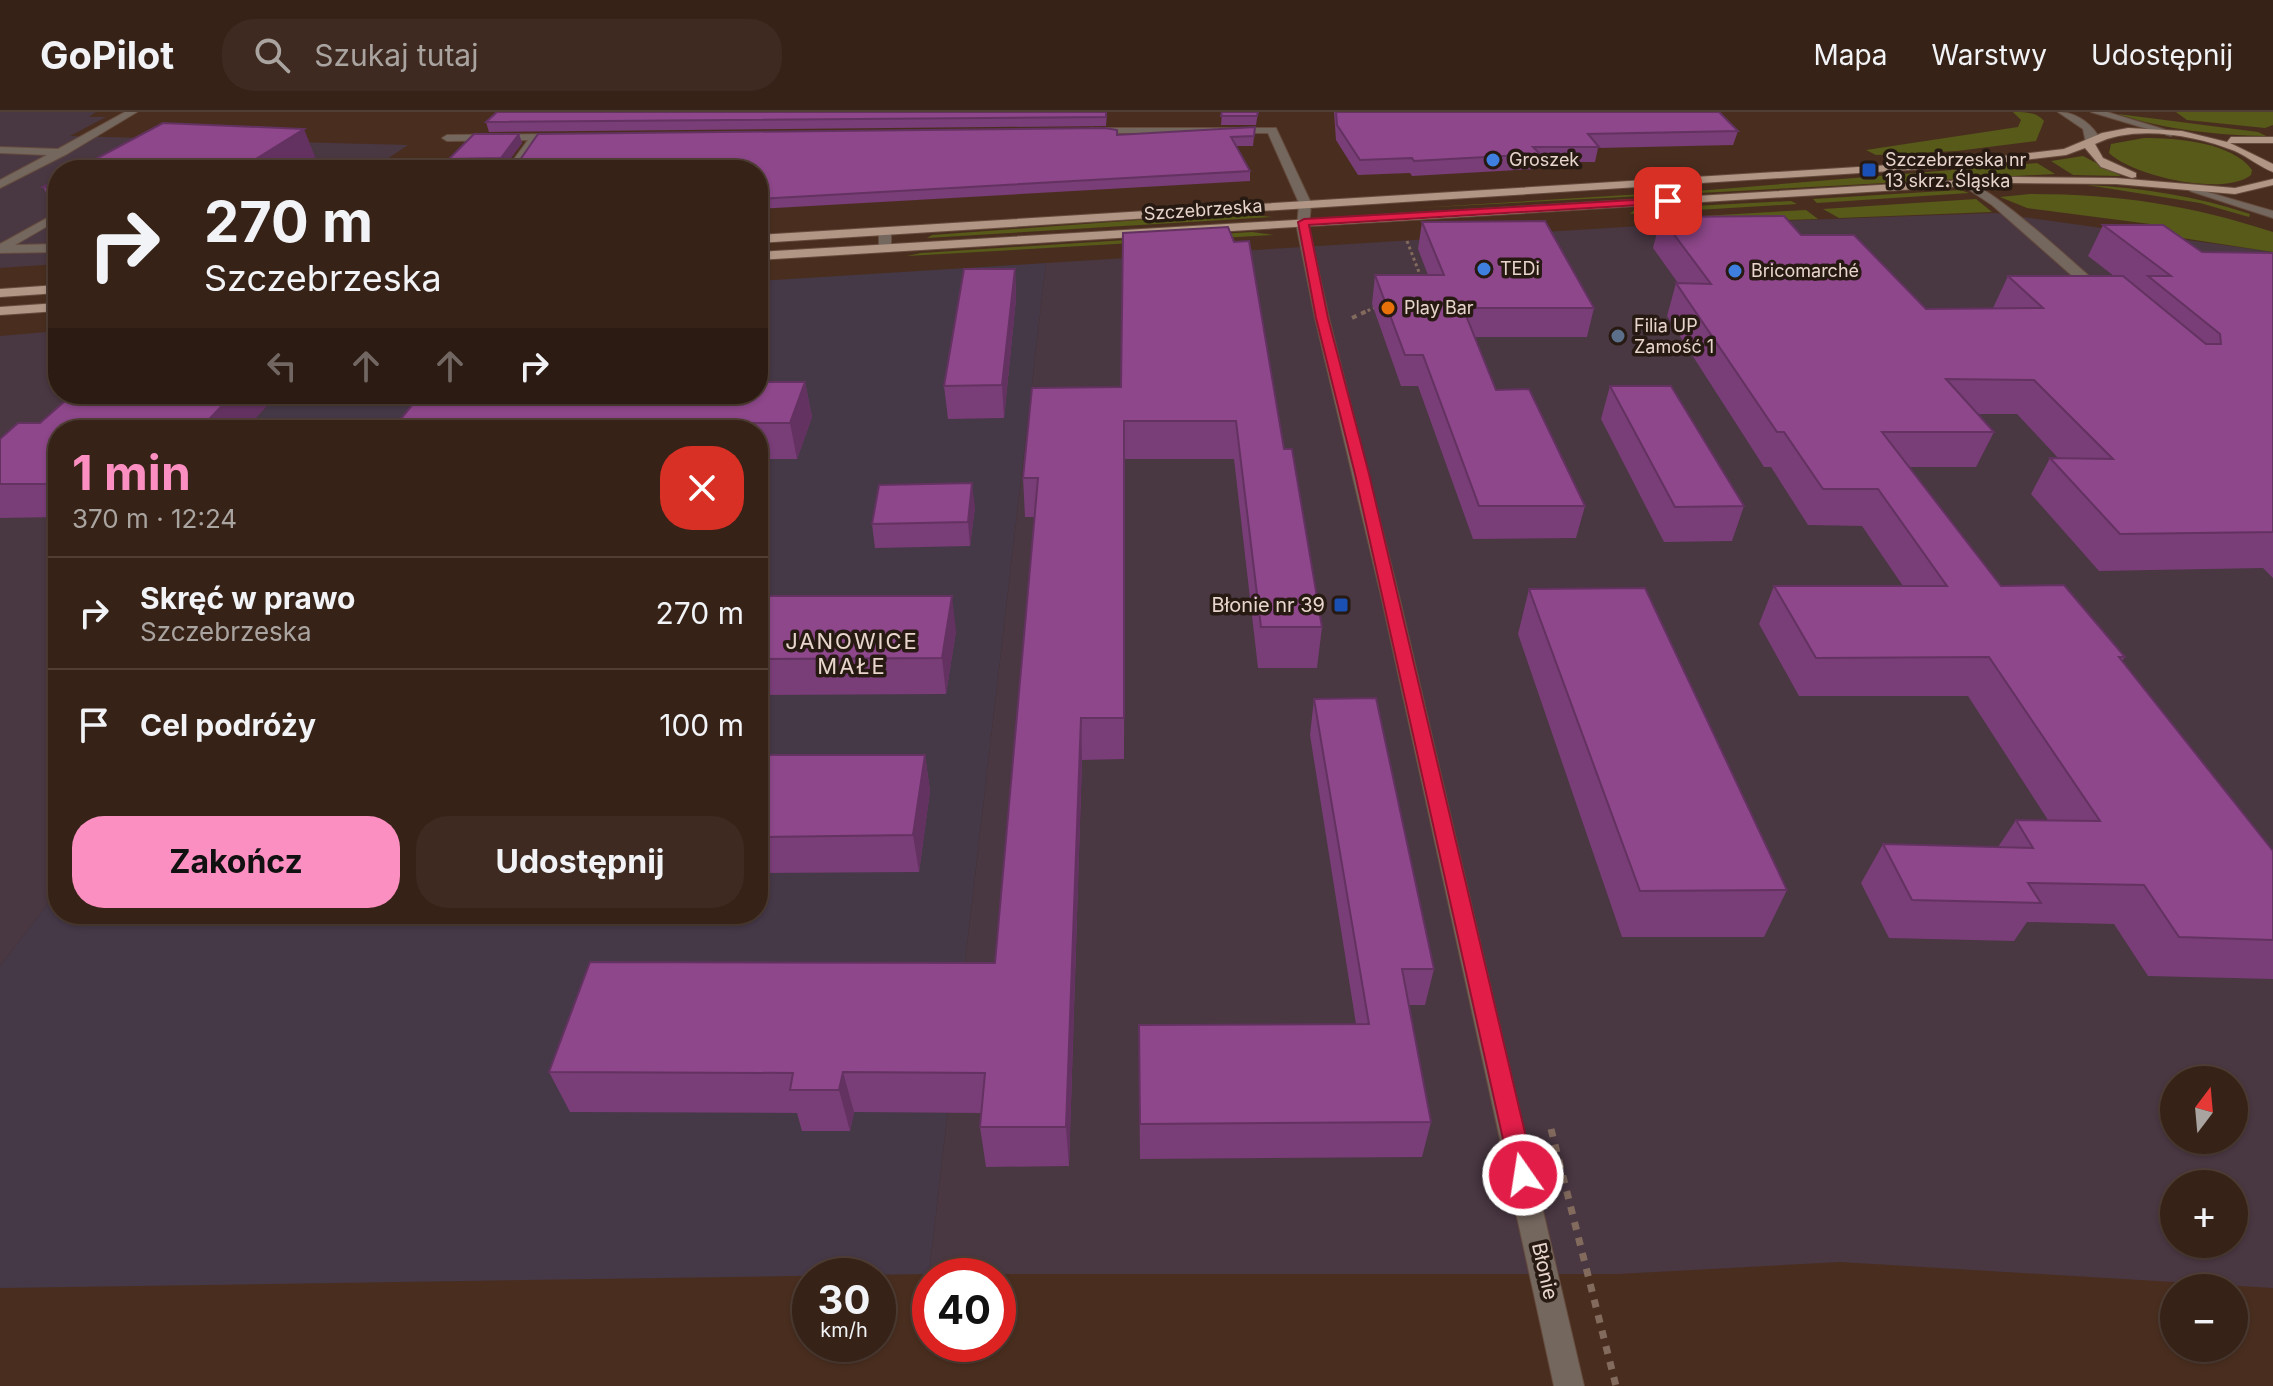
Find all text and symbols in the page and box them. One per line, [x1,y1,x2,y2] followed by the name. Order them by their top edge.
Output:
[222,19,782,91] search box
[40,32,174,78] text: GoPilot
[250,33,294,77] icon: search
[314,37,478,73] text: Szukaj tutaj
[1813,38,1888,72] text: Mapa
[1932,38,2047,72] text: Warstwy
[2091,38,2233,72] text: Udostępnij
[1509,149,1579,170] place label: Groszek
[1885,149,2027,191] place label: Szczebrzeska nr 13 skrz. Śląska
[1484,151,1502,169] marker: Groszek
[1860,161,1878,179] marker: Szczebrzeska nr 13 skrz. Śląska
[1634,167,1702,235] pin
[1646,179,1690,223] icon: arrive
[204,188,373,256] text: 270 m
[72,192,176,296] icon: right
[1143,195,1263,224] street label: Szczebrzeska
[204,256,442,300] text: Szczebrzeska
[1500,258,1540,279] place label: TEDi
[1475,260,1493,278] marker: TEDi
[1751,260,1859,281] place label: Bricomarché
[1726,262,1744,280] marker: Bricomarché
[1404,297,1474,318] place label: Play Bar
[1379,299,1397,317] marker: Play Bar
[1634,315,1714,357] place label: Filia UP Zamość 1
[1609,327,1627,345] marker: Filia UP Zamość 1
[260,344,304,388] icon: left
[344,344,388,388] icon: ahead
[428,344,472,388] icon: ahead
[512,344,556,388] icon: right
[72,443,191,502] text: 1 min
[660,446,744,530] button: close
[72,503,237,534] text: 370 m · 12:24
[140,580,355,616] text: Skręć w prawo
[72,591,116,635] icon: right
[1211,593,1325,617] place label: Błonie nr 39
[656,595,744,631] text: 270 m
[1332,596,1350,614] marker: Błonie nr 39
[140,616,312,647] text: Szczebrzeska
[785,628,919,679] district label: JANOWICE MAŁE
[72,703,116,747] icon: arrive
[140,707,316,743] text: Cel podróży
[659,707,744,743] text: 100 m
[72,816,400,908] button: Zakończ
[416,816,744,908] button: Udostępnij
[2160,1066,2248,1154] north arrow
[2160,1066,2248,1362] map controls
[1481,1133,1565,1217] position arrow
[2160,1170,2248,1258] button: +
[1527,1240,1563,1302] street label: Błonie
[912,1258,1016,1362] speed limit sign: 40
[2160,1274,2248,1362] button: −
[818,1275,870,1324] text: 30
[820,1318,868,1342] text: km/h

